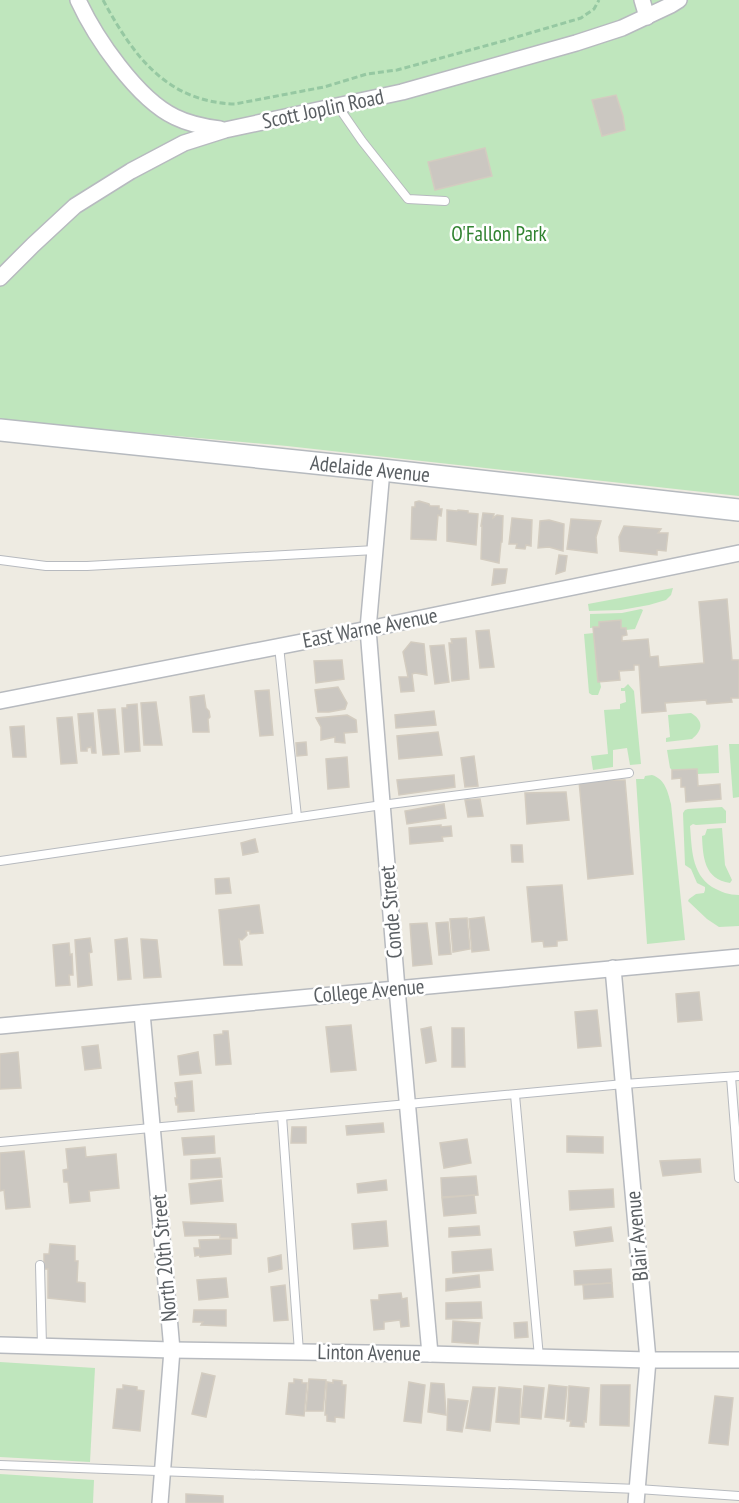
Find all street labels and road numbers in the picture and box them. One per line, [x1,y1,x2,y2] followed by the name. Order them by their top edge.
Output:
[260,82,386,135] street label: Scott Joplin Road
[309,449,431,488] street label: Adelaide Avenue
[300,601,440,654] street label: East Warne Avenue
[373,864,408,960] street label: Conde Street
[312,972,425,1009] street label: College Avenue
[619,1190,654,1282] street label: Blair Avenue
[144,1193,183,1323] street label: North 20th Street
[317,1338,421,1367] street label: Linton Avenue

